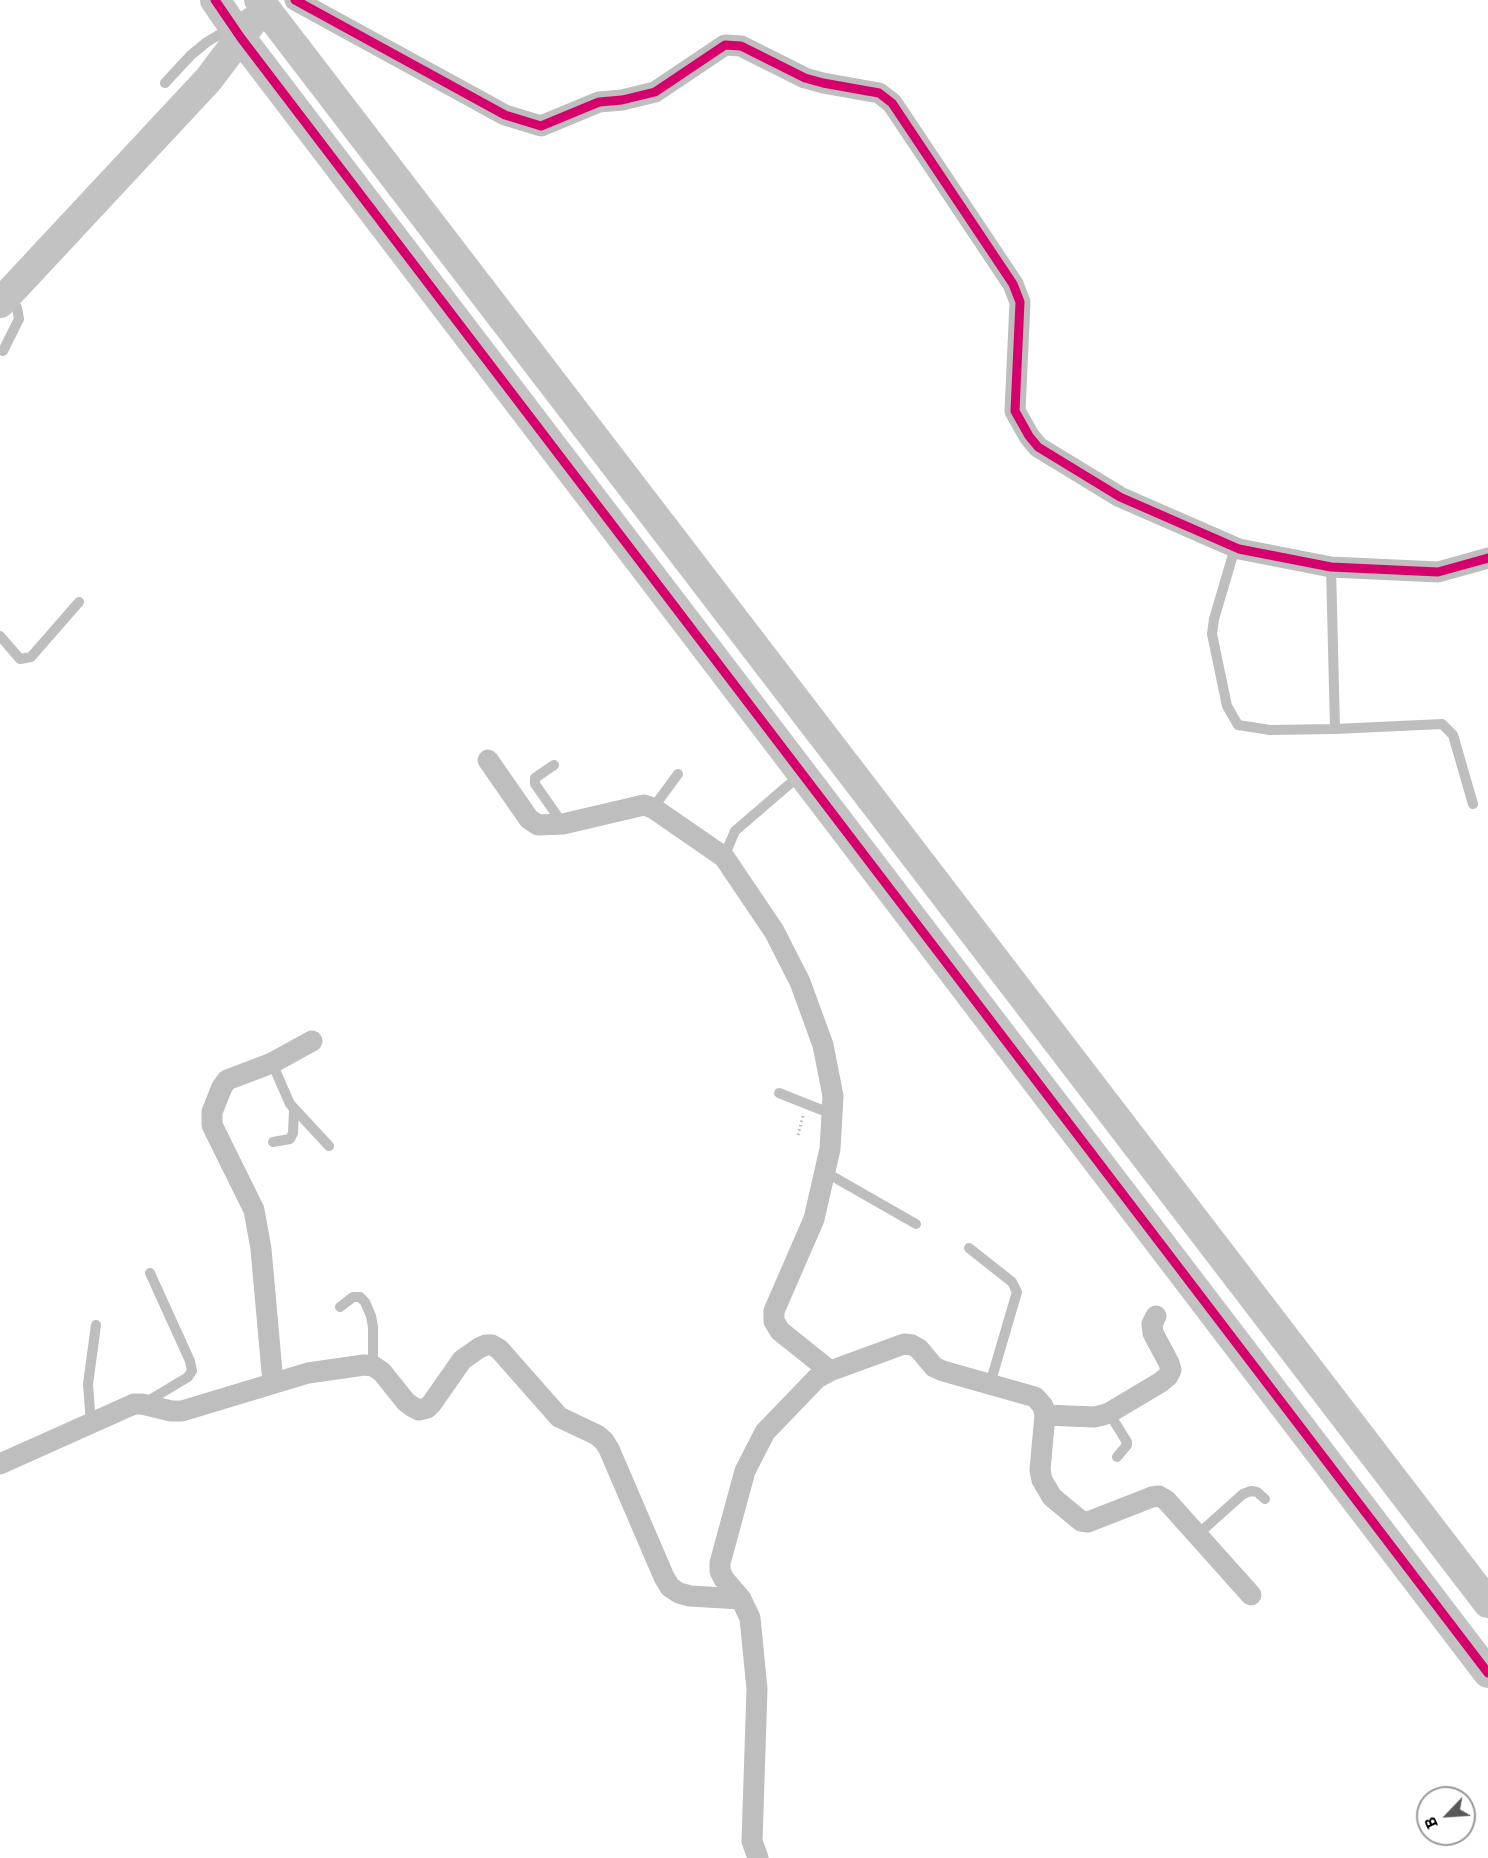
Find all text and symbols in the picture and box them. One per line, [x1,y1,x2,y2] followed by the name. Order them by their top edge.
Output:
[1416,1786,1476,1846] north arrow
[1419,1814,1443,1832] text: B

